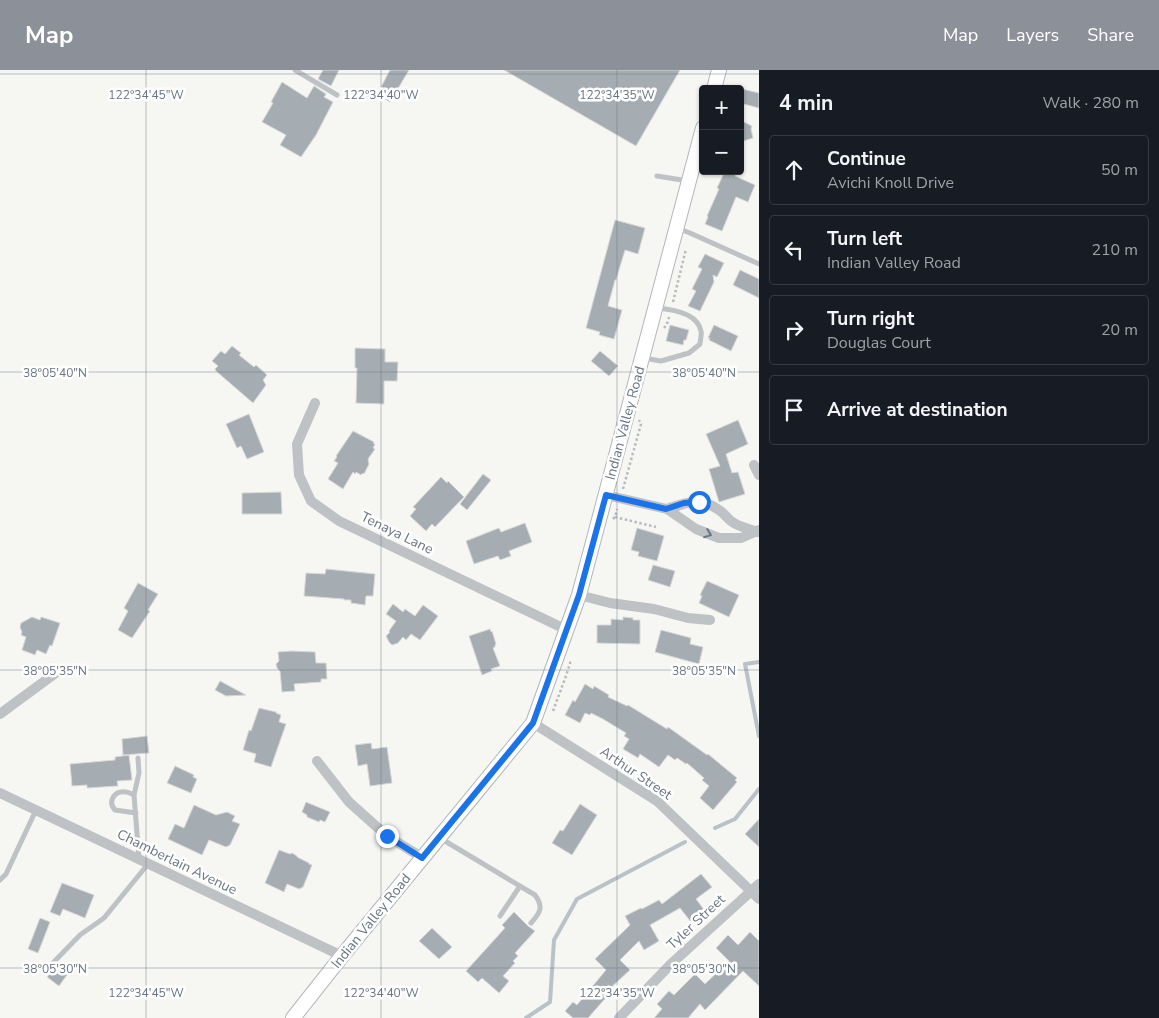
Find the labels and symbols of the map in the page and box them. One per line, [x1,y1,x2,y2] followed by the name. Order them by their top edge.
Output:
[108,87,184,103] text: 122°34'45"W
[343,87,419,103] text: 122°34'40"W
[579,87,655,103] text: 122°34'35"W
[601,364,649,482] street label: Indian Valley Road
[23,365,87,381] text: 38°05'40"N
[672,365,736,381] text: 38°05'40"N
[688,491,711,514] route start
[358,507,436,559] street label: Tenaya Lane
[704,528,712,538] one-way arrow
[23,663,87,679] text: 38°05'35"N
[672,663,736,679] text: 38°05'35"N
[596,742,676,804] street label: Arthur Street
[114,825,240,899] street label: Chamberlain Avenue
[376,825,399,848] route end
[327,870,415,972] street label: Indian Valley Road
[663,890,729,954] street label: Tyler Street
[23,961,87,977] text: 38°05'30"N
[672,961,736,977] text: 38°05'30"N
[108,985,184,1001] text: 122°34'45"W
[343,985,419,1001] text: 122°34'40"W
[579,985,655,1001] text: 122°34'35"W

